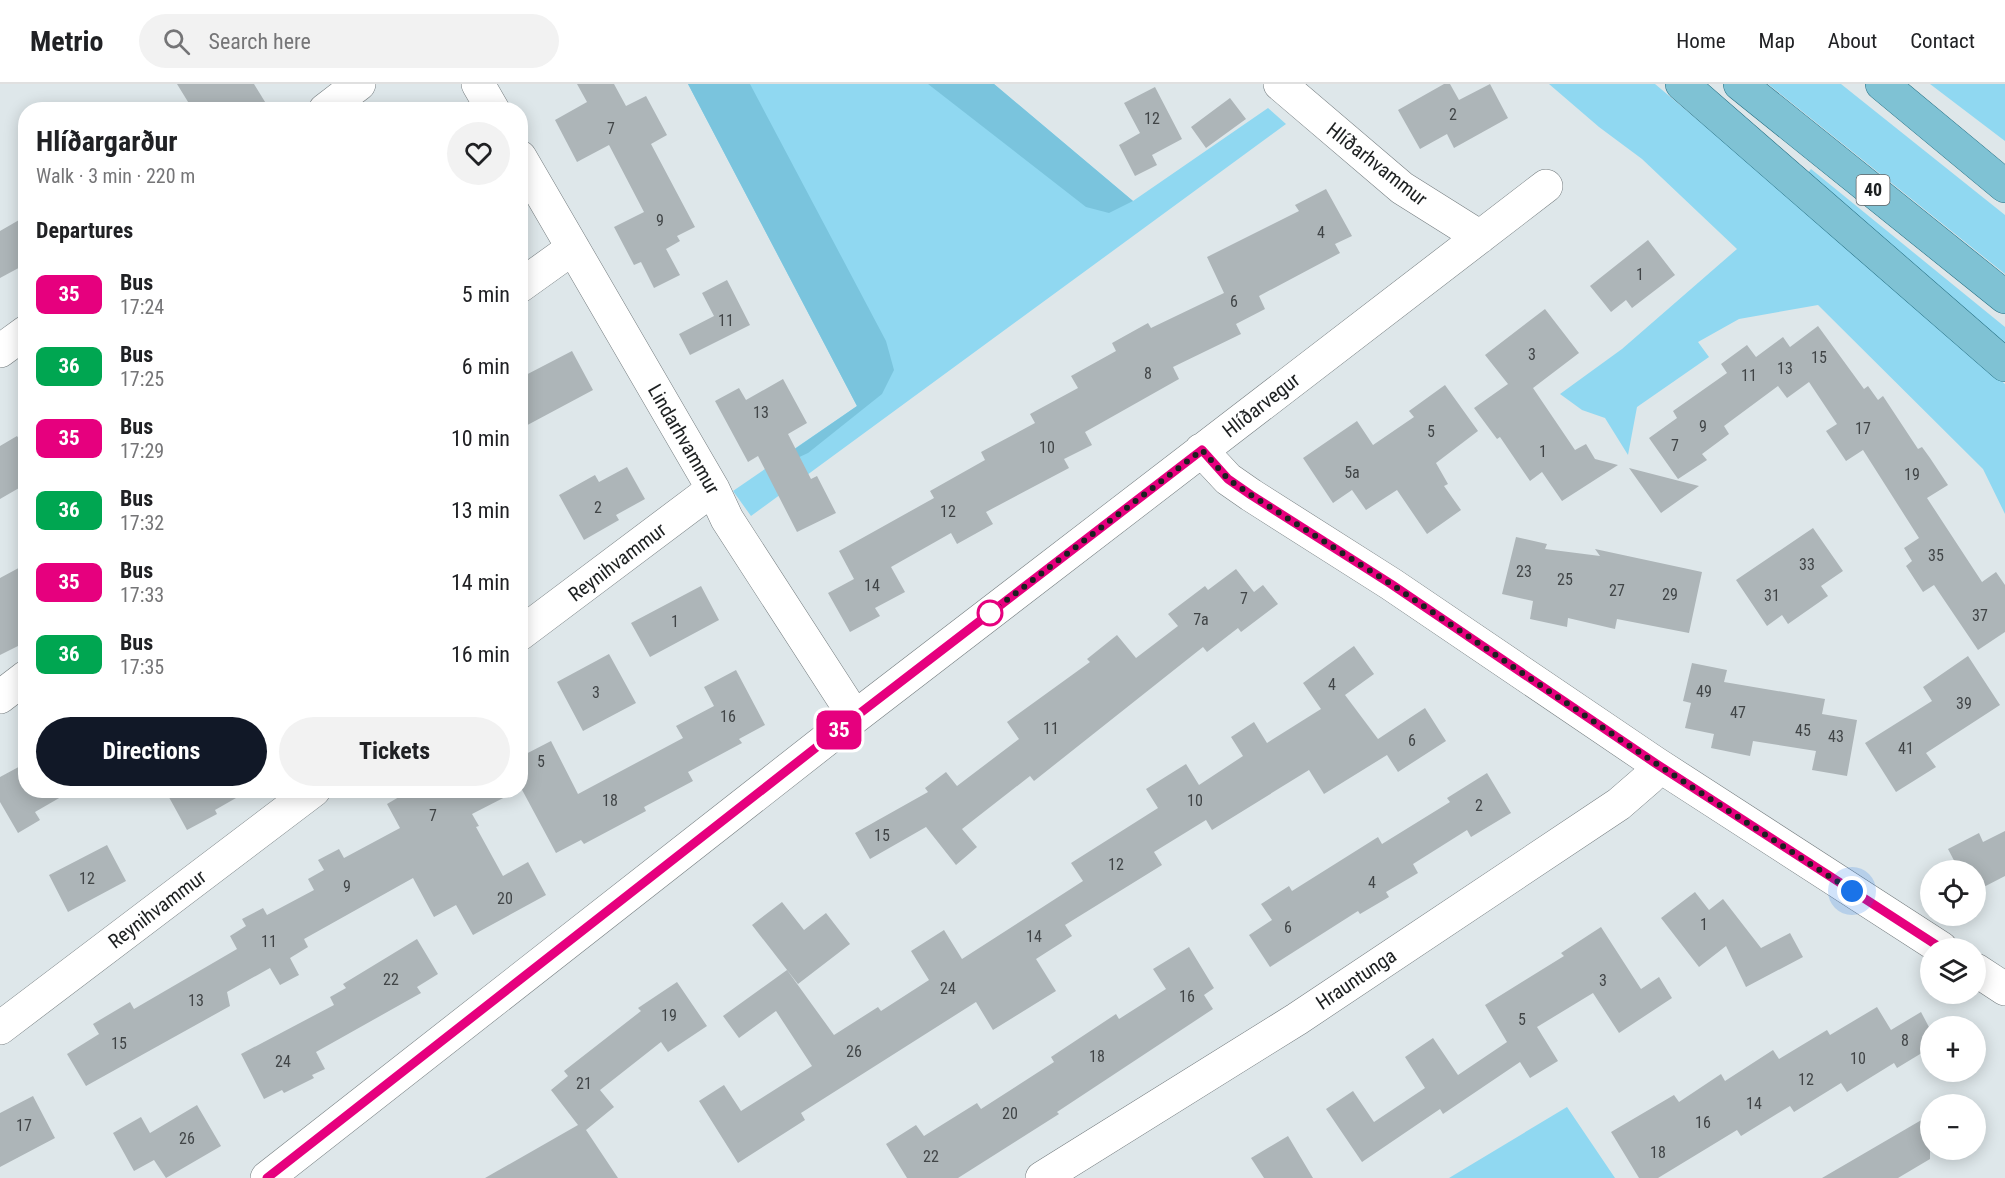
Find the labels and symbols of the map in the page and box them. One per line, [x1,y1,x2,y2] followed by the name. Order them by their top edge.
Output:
[1449,105,1457,124] house number: 2
[1144,109,1160,128] house number: 12
[1322,117,1432,211] street label: Hlíðarhvammur
[607,119,615,138] house number: 7
[1856,175,1890,205] road number: 40
[656,211,664,230] house number: 9
[1317,223,1325,242] house number: 4
[1636,265,1644,284] house number: 1
[1230,292,1238,311] house number: 6
[718,311,734,330] house number: 11
[1528,345,1536,364] house number: 3
[1811,348,1827,367] house number: 15
[1777,359,1793,378] house number: 13
[1144,364,1152,383] house number: 8
[1741,366,1757,385] house number: 11
[1218,367,1304,443] street label: Hlíðarvegur
[643,380,725,498] street label: Lindarhvammur
[753,403,769,422] house number: 13
[1699,417,1707,436] house number: 9
[1855,419,1871,438] house number: 17
[1427,422,1435,441] house number: 5
[1671,436,1679,455] house number: 7
[1039,438,1055,457] house number: 10
[1539,442,1547,461] house number: 1
[1344,463,1360,482] house number: 5a
[1904,465,1920,484] house number: 19
[594,498,602,517] house number: 2
[940,502,956,521] house number: 12
[563,518,671,606] street label: Reynihvammur
[1928,546,1944,565] house number: 35
[1799,555,1815,574] house number: 33
[1516,562,1532,581] house number: 23
[1557,570,1573,589] house number: 25
[864,576,880,595] house number: 14
[1609,581,1625,600] house number: 27
[1662,585,1678,604] house number: 29
[1764,586,1780,605] house number: 31
[1240,589,1248,608] house number: 7
[977,600,1003,626] unlabelled marker
[1972,606,1988,625] house number: 37
[1193,610,1209,629] house number: 7a
[671,612,679,631] house number: 1
[1328,675,1336,694] house number: 4
[1696,682,1712,701] house number: 49
[592,683,600,702] house number: 3
[1956,694,1972,713] house number: 39
[1730,703,1746,722] house number: 47
[720,707,736,726] house number: 16
[812,710,866,750] line badge: 35
[1043,719,1059,738] house number: 11
[1795,721,1811,740] house number: 45
[1828,727,1844,746] house number: 43
[1408,731,1416,750] house number: 6
[1898,739,1914,758] house number: 41
[537,752,545,771] house number: 5
[602,791,618,810] house number: 18
[1187,791,1203,810] house number: 10
[1475,796,1483,815] house number: 2
[429,806,437,825] house number: 7
[874,826,890,845] house number: 15
[1108,855,1124,874] house number: 12
[103,865,211,953] street label: Reynihvammur
[79,869,95,888] house number: 12
[1368,873,1376,892] house number: 4
[1837,876,1867,906] your location
[343,877,351,896] house number: 9
[497,889,513,908] house number: 20
[1700,915,1708,934] house number: 1
[1284,918,1292,937] house number: 6
[1026,927,1042,946] house number: 14
[261,932,277,951] house number: 11
[1311,943,1401,1015] street label: Hrauntunga
[383,970,399,989] house number: 22
[1599,971,1607,990] house number: 3
[940,979,956,998] house number: 24
[1179,987,1195,1006] house number: 16
[188,991,204,1010] house number: 13
[661,1006,677,1025] house number: 19
[1518,1010,1526,1029] house number: 5
[1901,1031,1909,1050] house number: 8
[111,1034,127,1053] house number: 15
[846,1042,862,1061] house number: 26
[1089,1047,1105,1066] house number: 18
[1850,1049,1866,1068] house number: 10
[275,1052,291,1071] house number: 24
[1798,1070,1814,1089] house number: 12
[576,1074,592,1093] house number: 21
[1746,1094,1762,1113] house number: 14
[1002,1104,1018,1123] house number: 20
[1695,1113,1711,1132] house number: 16
[16,1116,32,1135] house number: 17
[179,1129,195,1148] house number: 26
[1650,1143,1666,1162] house number: 18
[923,1147,939,1166] house number: 22

